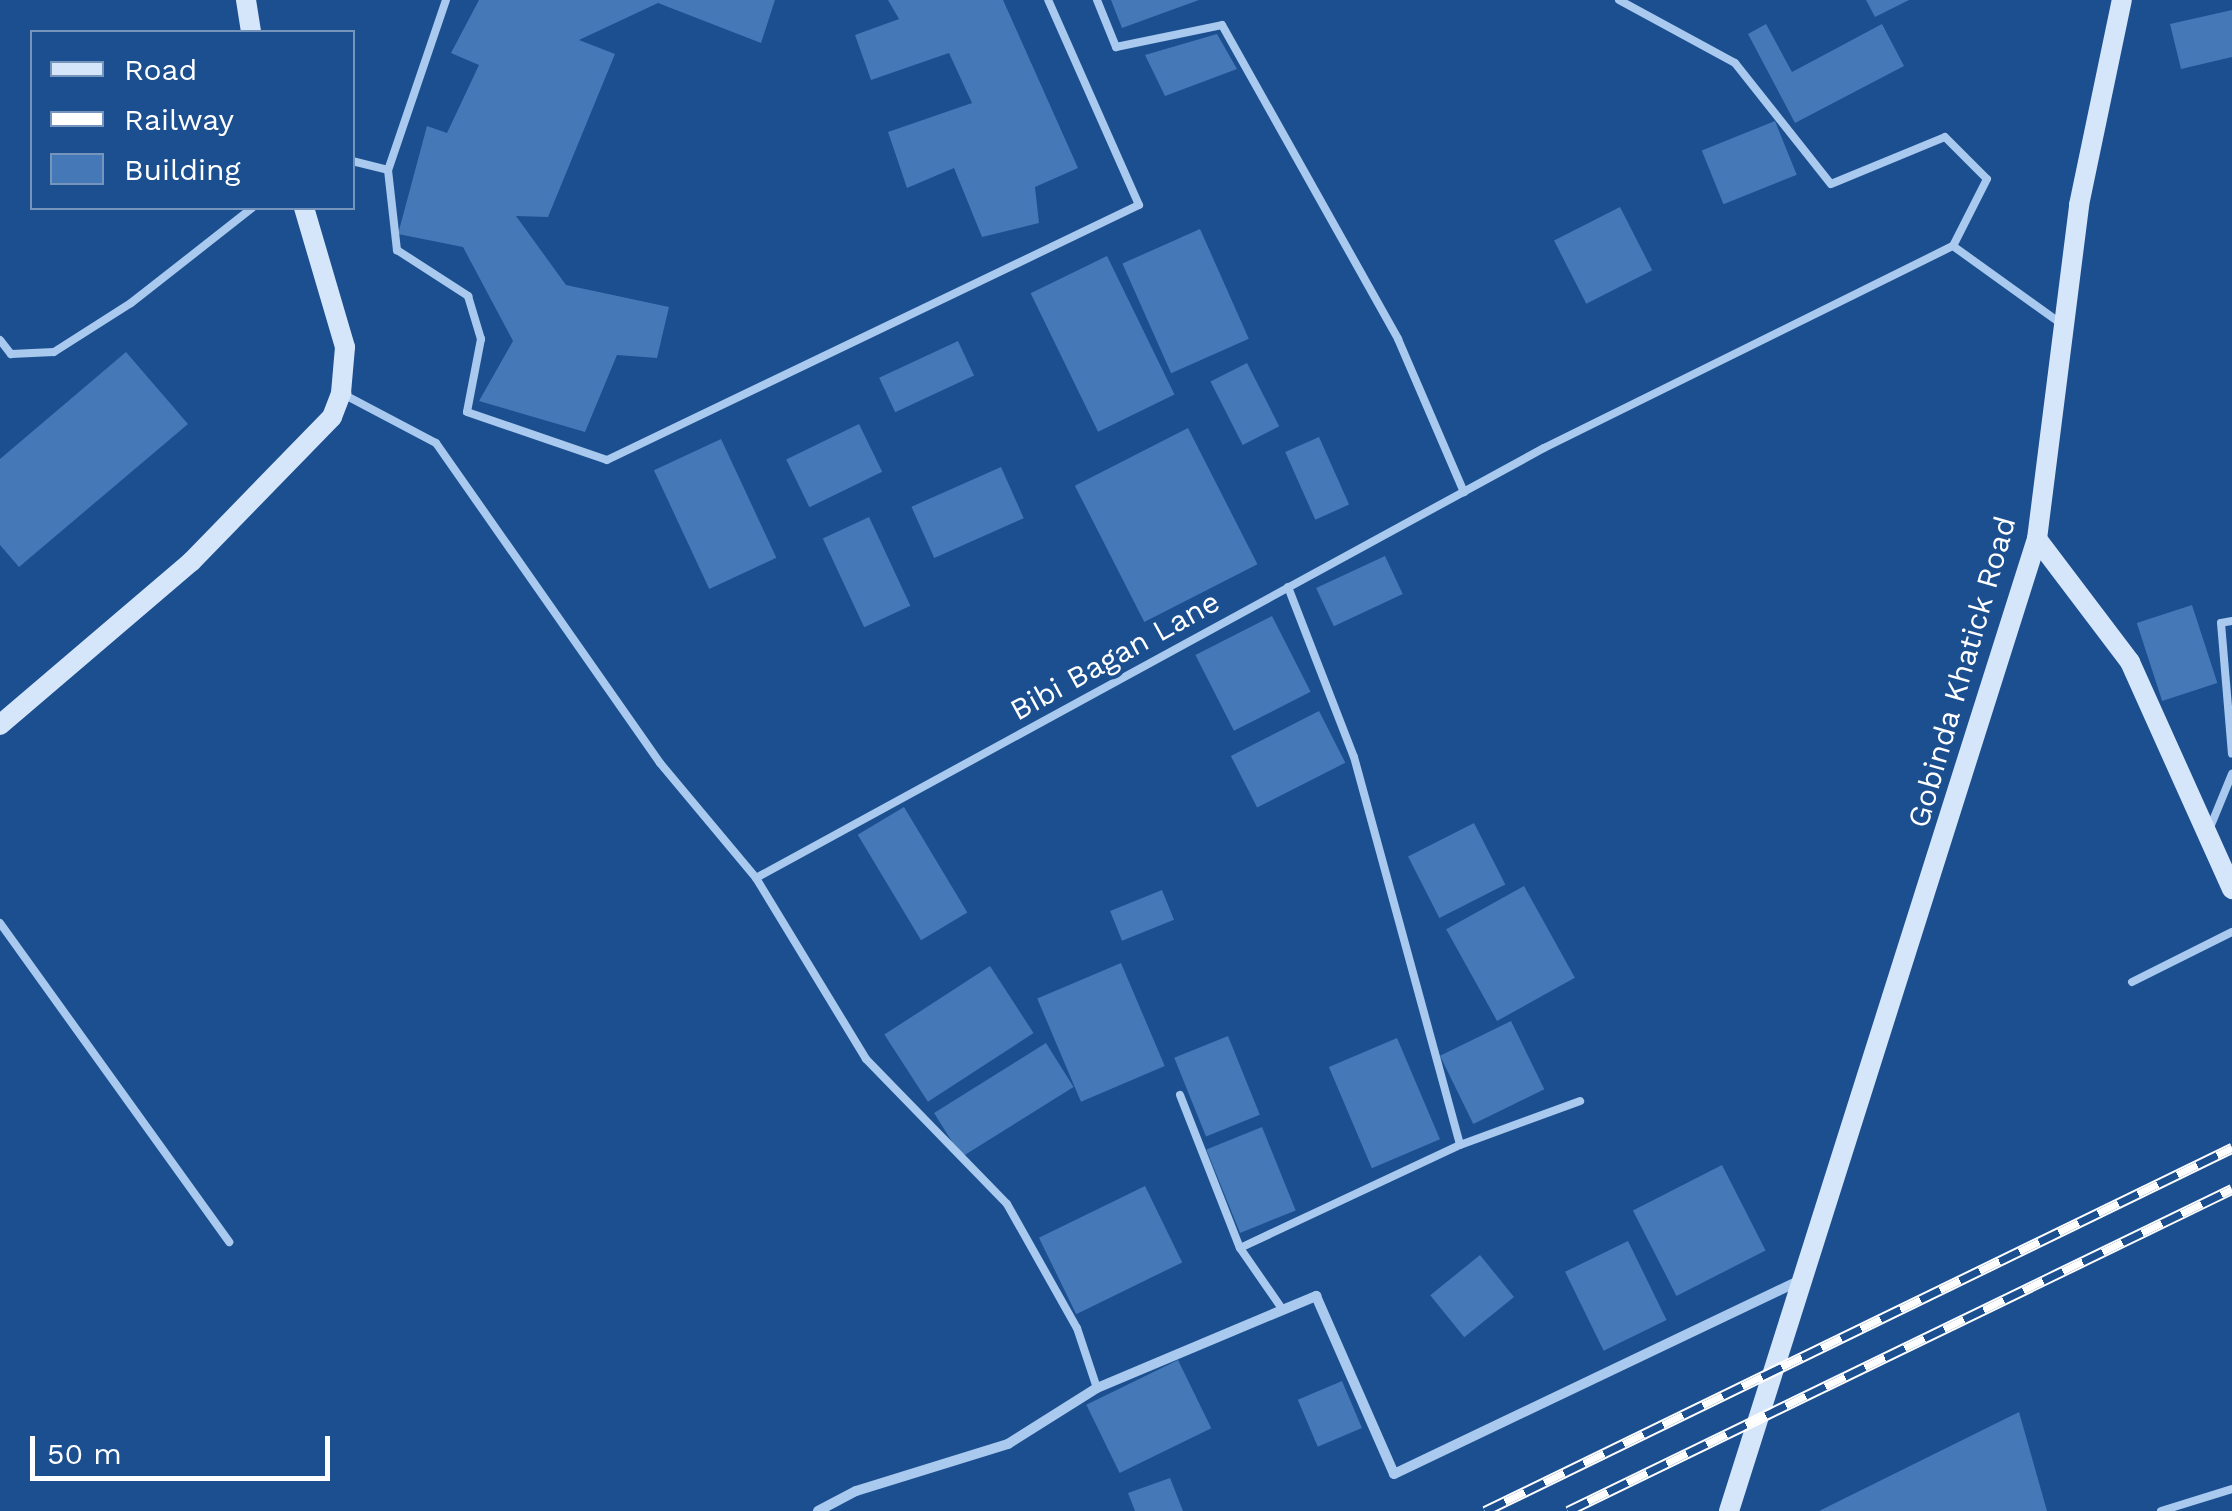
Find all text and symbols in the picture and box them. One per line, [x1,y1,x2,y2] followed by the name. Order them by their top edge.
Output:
[30,30,355,210] legend
[124,52,197,87] text: Road
[124,102,234,137] text: Railway
[124,152,241,187] text: Building
[1900,512,2024,832] street label: Gobinda Khatick Road
[1004,584,1226,728] street label: Bibi Bagan Lane
[35,1416,335,1478] scale bar
[47,1436,122,1471] text: 50 m

